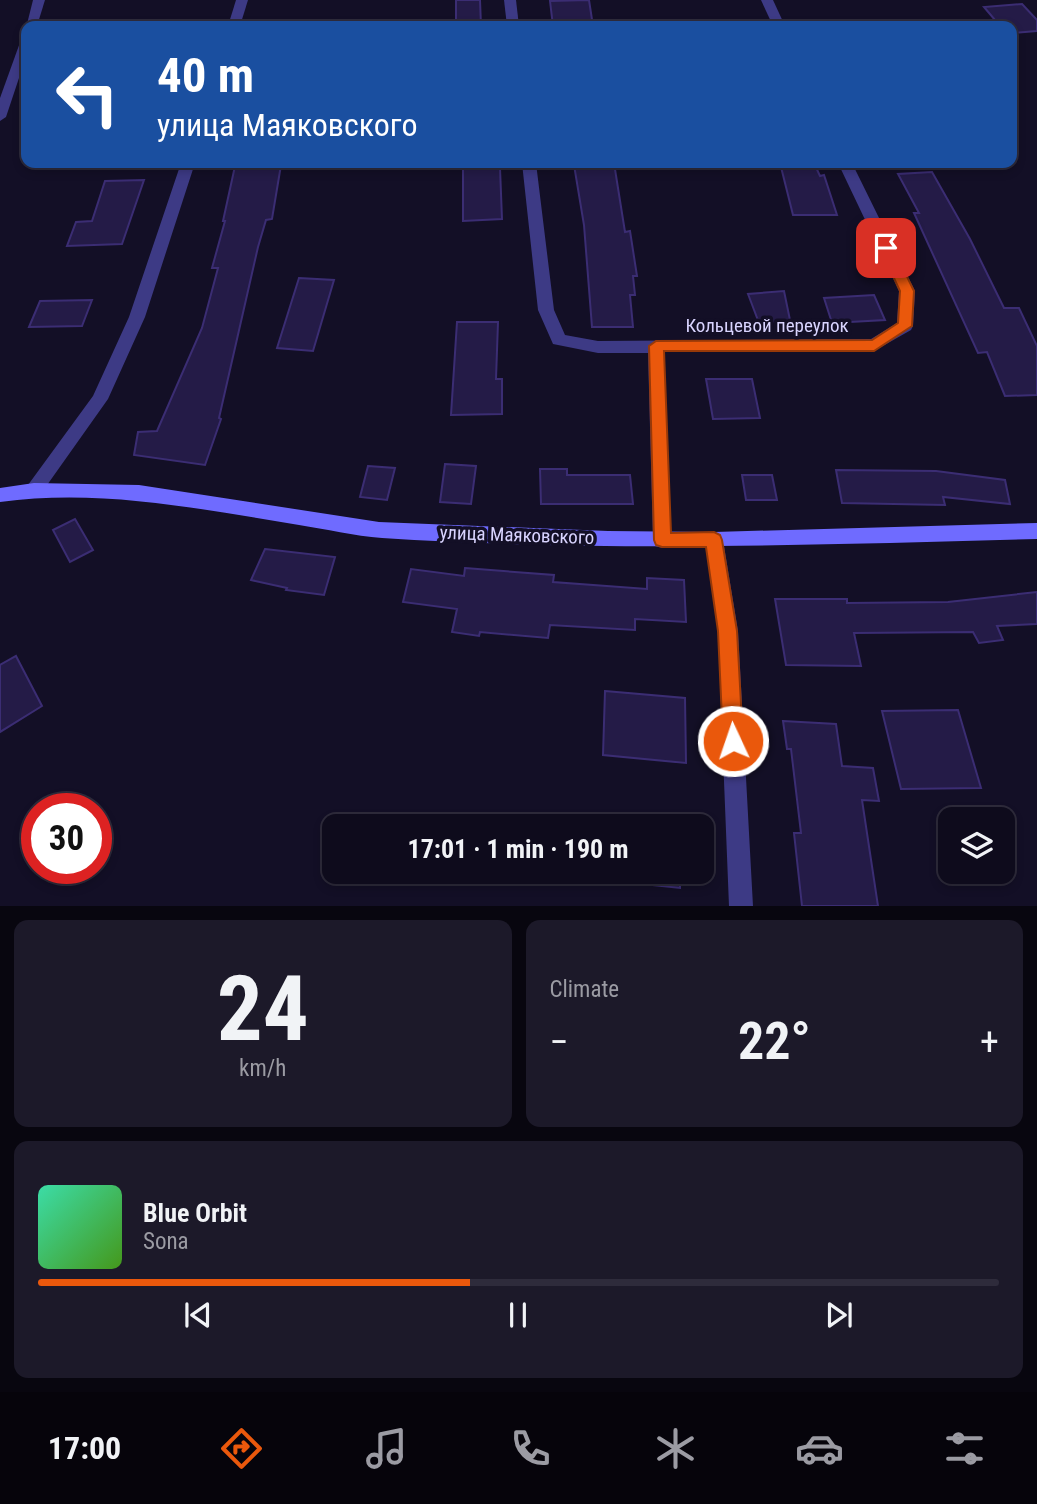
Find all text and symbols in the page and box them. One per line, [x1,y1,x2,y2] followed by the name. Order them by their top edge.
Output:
[157,47,254,104] text: 40 m
[42,49,133,140] icon: left
[157,106,417,144] text: улица Маяковского
[856,218,916,278] pin
[867,229,905,267] icon: arrive
[685,314,849,337] street label: Кольцевой переулок
[439,521,595,549] street label: улица Маяковского
[696,704,770,778] position arrow
[21,793,112,884] speed limit sign: 30
[938,807,1015,884] map controls
[938,807,1015,884] button: layers
[408,834,628,864] text: 17:01 · 1 min · 190 m
[217,956,309,1062] text: 24
[550,976,619,1003] text: Climate
[738,1011,811,1072] text: 22°
[550,1020,569,1064] text: −
[980,1020,999,1064] text: +
[239,1055,286,1082] text: km/h
[143,1198,247,1228] text: Blue Orbit
[143,1228,189,1255] text: Sona
[179,1296,217,1334] icon: previous
[499,1296,537,1334] icon: pause
[820,1296,858,1334] icon: next
[217,1424,266,1473] icon: directions
[362,1424,411,1473] icon: music
[506,1424,555,1473] icon: phone
[651,1424,700,1473] icon: climate
[795,1424,844,1473] icon: car
[940,1424,989,1473] icon: filters
[48,1429,121,1467] text: 17:00

